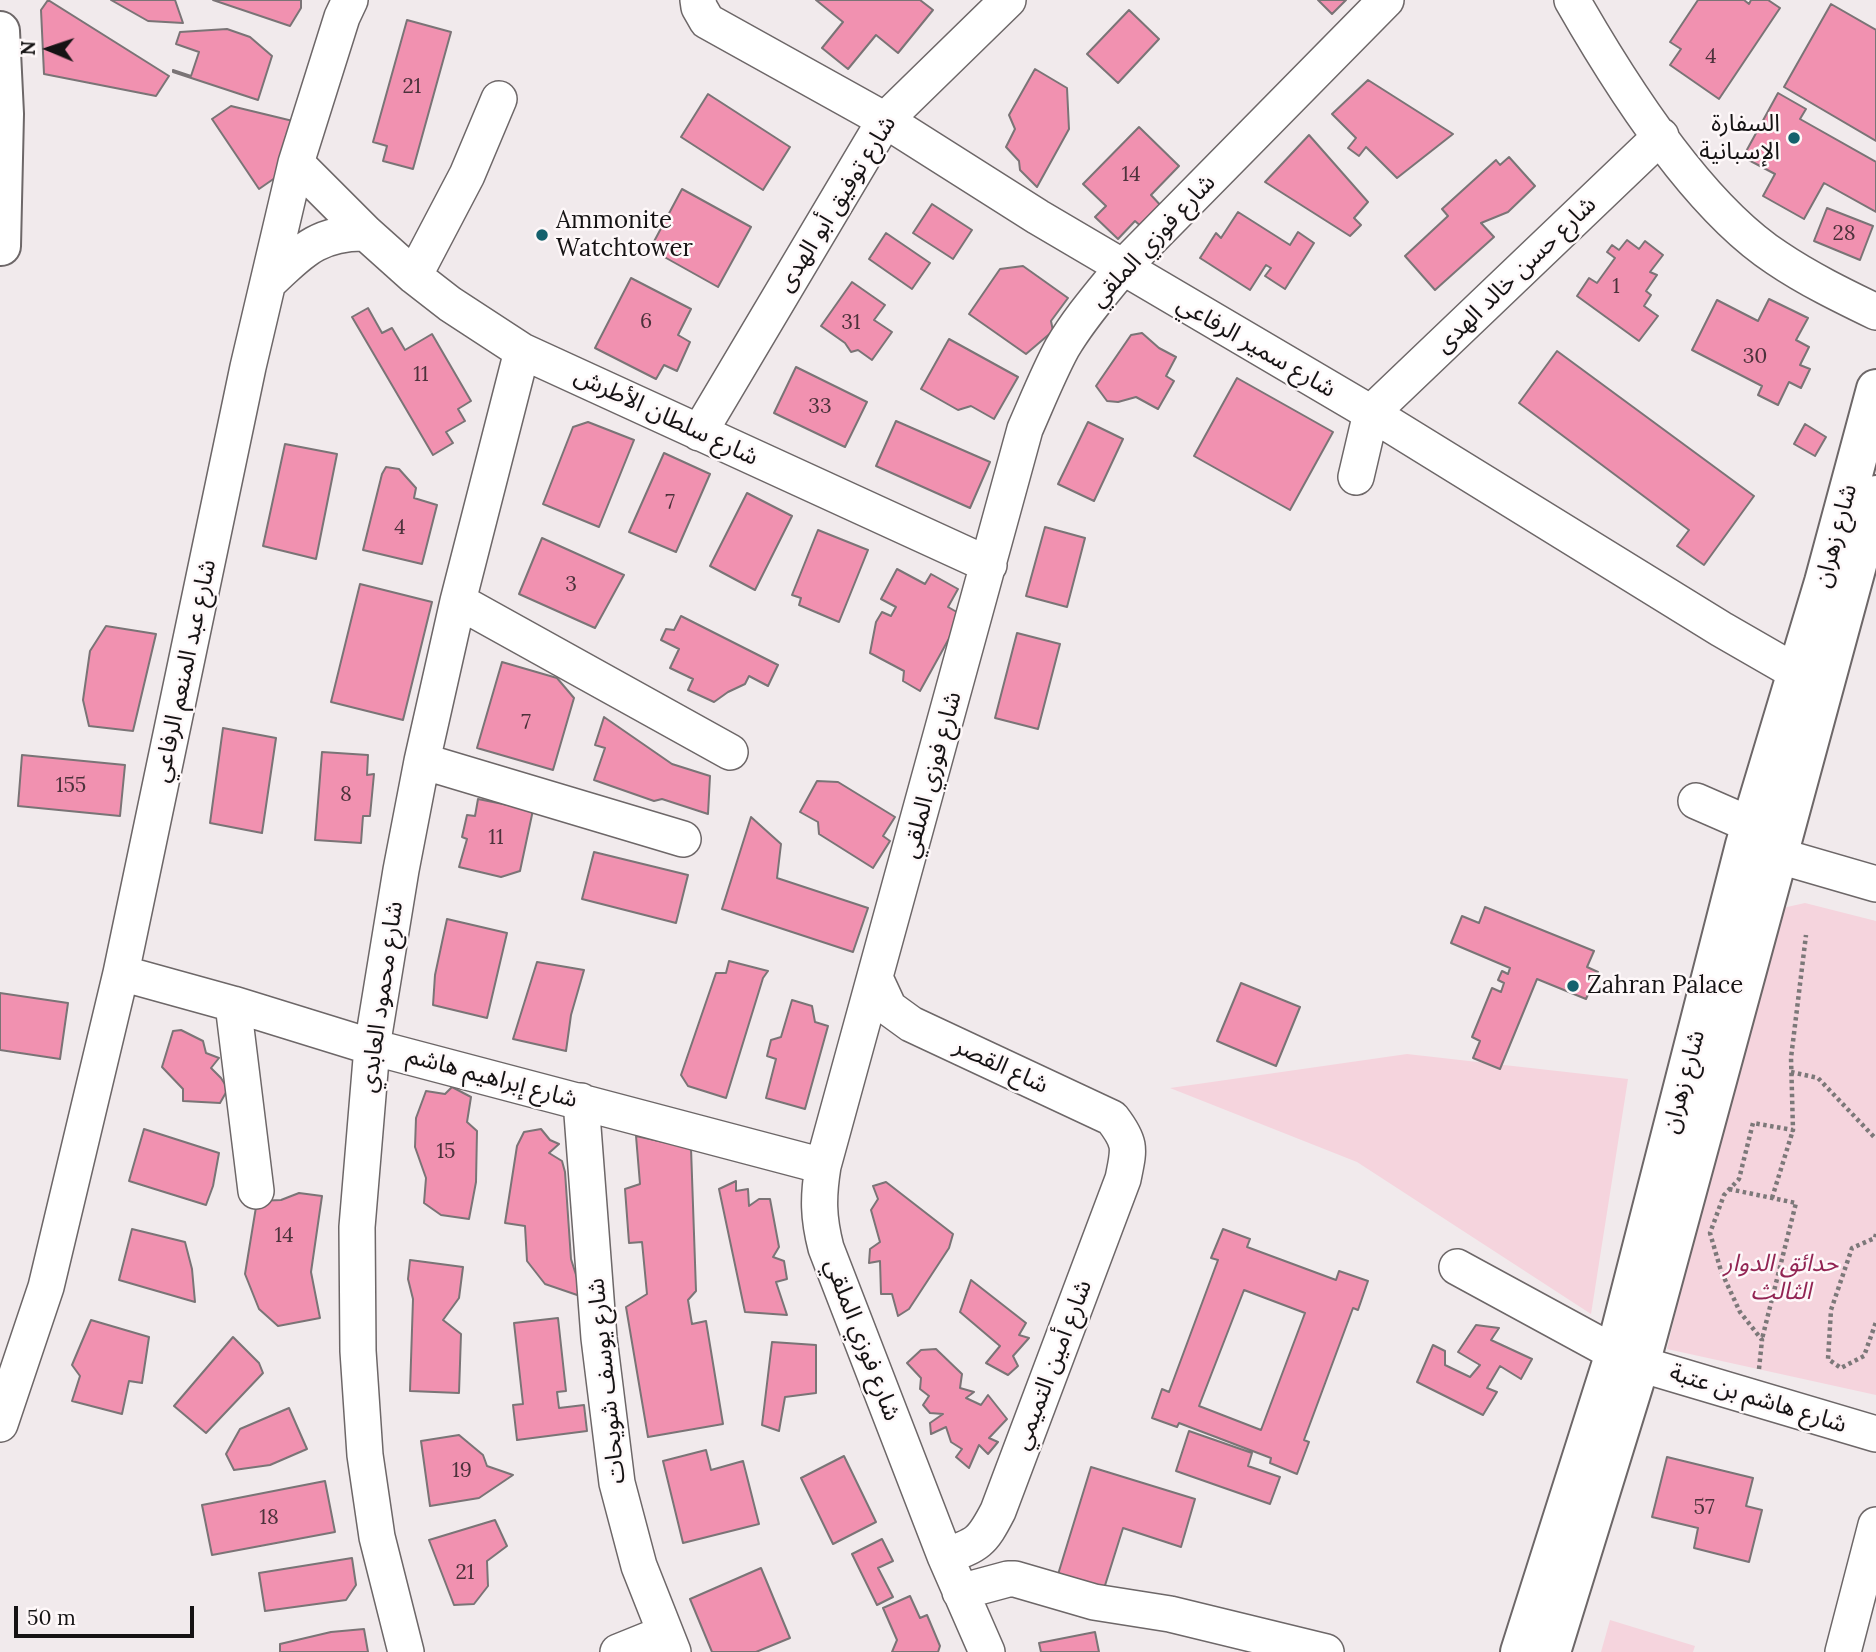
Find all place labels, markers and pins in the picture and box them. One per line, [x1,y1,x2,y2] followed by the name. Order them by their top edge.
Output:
[1699,110,1780,166] place label: السفارة الإسبانية
[1786,130,1802,146] marker: السفارة الإسبانية
[556,207,693,263] place label: Ammonite Watchtower
[534,227,550,243] marker: Ammonite Watchtower
[1587,972,1743,1000] place label: Zahran Palace
[1565,978,1581,994] marker: Zahran Palace

